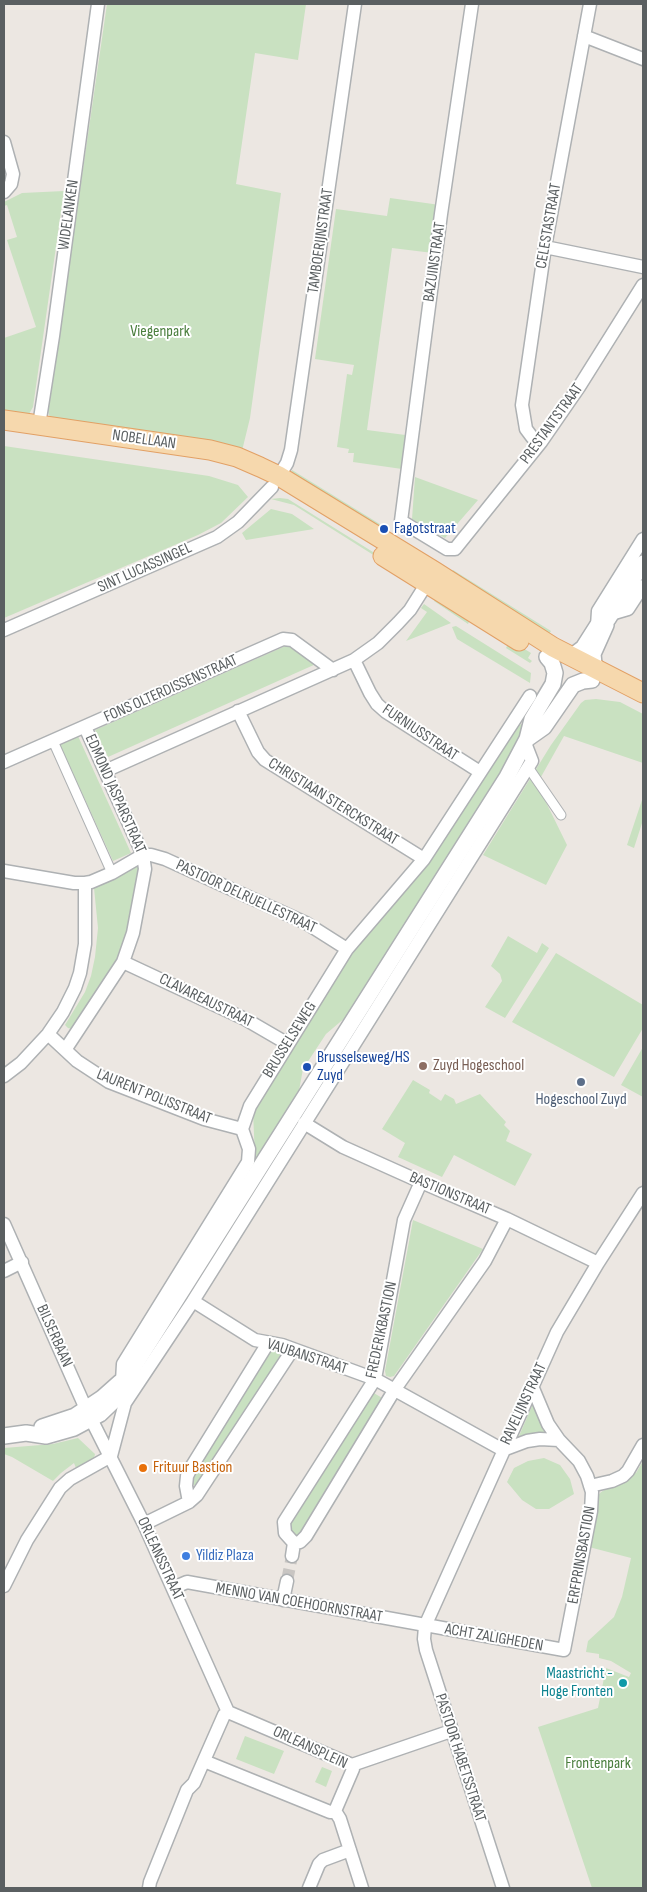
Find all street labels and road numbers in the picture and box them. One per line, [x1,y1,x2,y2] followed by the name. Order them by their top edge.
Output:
[55,178,83,252] street label: WIDELANKEN
[532,182,566,270] street label: CELESTASTRAAT
[304,187,338,295] street label: TAMBOERIJNSTRAAT
[420,221,450,303] street label: BAZUINSTRAAT
[516,380,588,468] street label: PRESTANTSTRAAT
[111,426,177,454] street label: NOBELLAAN
[95,539,195,597] street label: SINT LUCASSINGEL
[101,651,241,727] street label: FONS OLTERDISSENSTRAAT
[378,701,462,765] street label: FURNIUSSTRAAT
[80,731,150,857] street label: EDMOND JASPARSTRAAT
[264,754,402,850] street label: CHRISTIAAN STERCKSTRAAT
[173,856,319,938] street label: PASTOOR DELRUELLESTRAAT
[156,970,256,1032] street label: CLAVAREAUSTRAAT
[259,998,321,1082] street label: BRUSSELSEWEG
[94,1065,214,1129] street label: LAURENT POLISSTRAAT
[406,1168,494,1220] street label: BASTIONSTRAAT
[362,1280,402,1380] street label: FREDERIKBASTION
[32,1302,76,1370] street label: BILSERBAAN
[264,1335,350,1379] street label: VAUBANSTRAAT
[497,1360,551,1448] street label: RAVELIJNSTRAAT
[564,1505,600,1605] street label: ERFPRINSBASTION
[132,1514,188,1604] street label: ORLEANSSTRAAT
[214,1579,384,1627] street label: MENNO VAN COEHOORNSTRAAT
[443,1620,545,1656] street label: ACHT ZALIGHEDEN
[430,1691,490,1825] street label: PASTOOR HABETSSTRAAT
[270,1722,350,1774] street label: ORLEANSPLEIN

